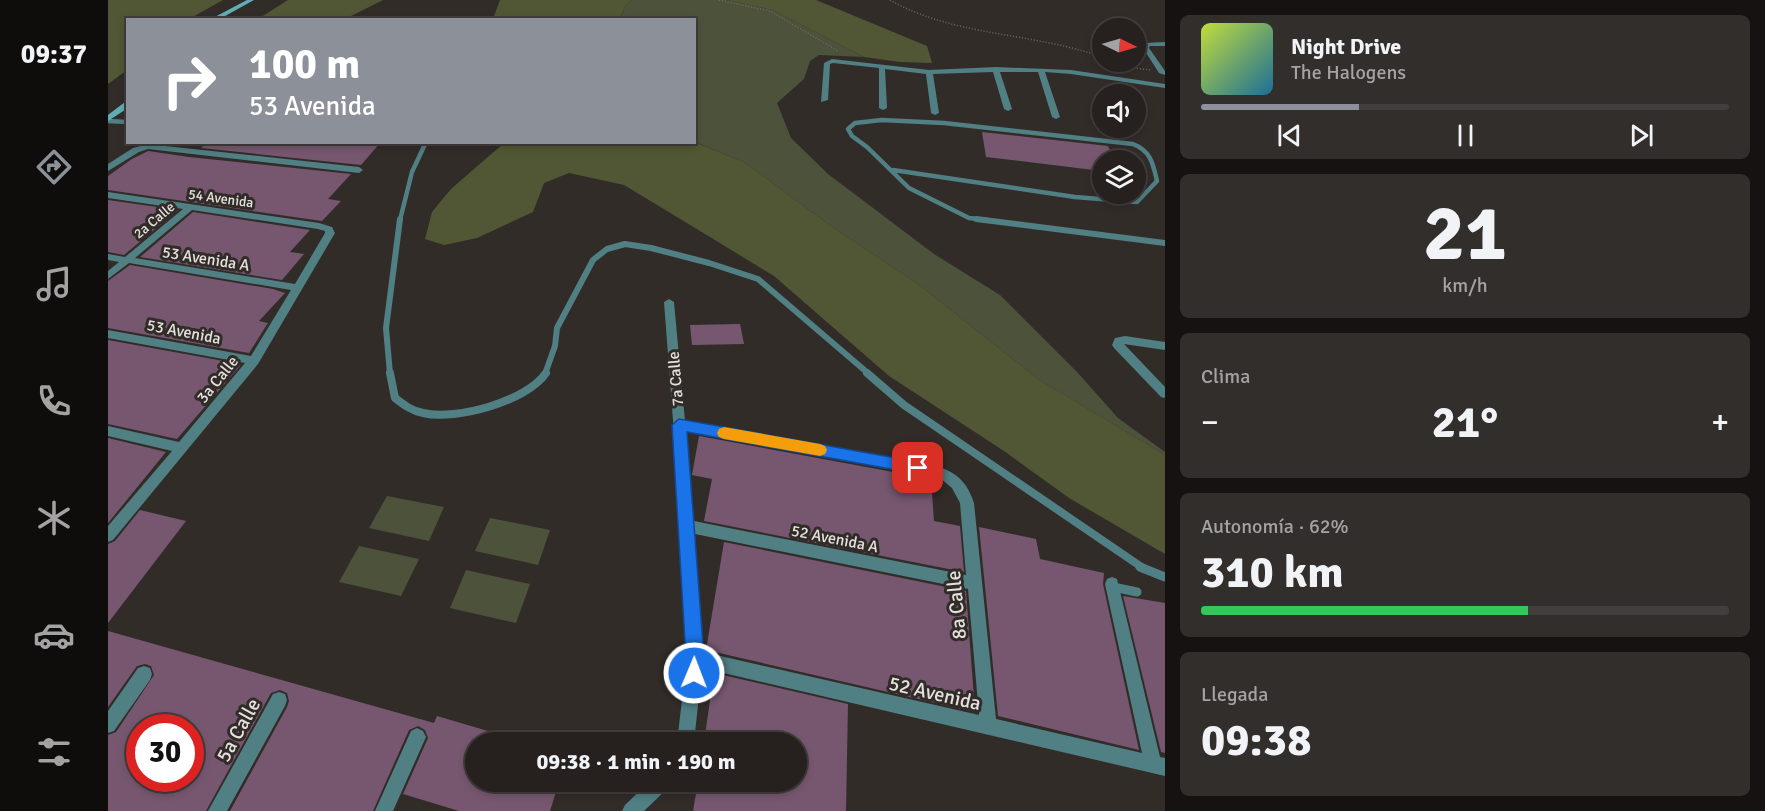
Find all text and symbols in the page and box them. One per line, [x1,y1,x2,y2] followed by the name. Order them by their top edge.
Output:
[1092,18,1146,72] north arrow
[1092,18,1146,204] map controls
[1291,33,1401,60] text: Night Drive
[21,38,87,71] text: 09:37
[249,39,360,90] text: 100 m
[150,42,228,120] icon: right
[1291,60,1406,85] text: The Halogens
[1092,84,1146,138] button: sound
[249,90,376,123] text: 53 Avenida
[1273,119,1306,152] icon: previous
[1449,119,1482,152] icon: pause
[1625,119,1658,152] icon: next
[33,146,75,188] icon: directions
[1092,150,1146,204] button: layers
[187,186,255,211] street label: 54 Avenida
[1423,186,1507,282] text: 21
[130,198,178,242] street label: 2a Calle
[161,242,251,276] street label: 53 Avenida A
[33,263,75,305] icon: music
[1442,273,1488,298] text: km/h
[145,315,223,349] street label: 53 Avenida
[664,351,688,407] street label: 7a Calle
[193,352,243,407] street label: 3a Calle
[1201,364,1250,389] text: Clima
[33,380,75,422] icon: phone
[1432,395,1498,450] text: 21°
[1201,402,1219,443] text: −
[1711,402,1729,443] text: +
[892,442,943,493] pin
[901,451,934,484] icon: arrive
[33,497,75,539] icon: climate
[1201,514,1349,539] text: Autonomía · 62%
[790,521,880,557] street label: 52 Avenida A
[1201,545,1344,600] text: 310 km
[941,570,972,640] street label: 8a Calle
[33,614,75,656] icon: car
[662,641,726,705] position arrow
[886,671,983,716] street label: 52 Avenida
[1201,682,1268,707] text: Llegada
[211,694,266,766] street label: 5a Calle
[1201,713,1311,768] text: 09:38
[126,714,204,792] speed limit sign: 30
[33,731,75,773] icon: filters
[536,748,736,775] text: 09:38 · 1 min · 190 m

